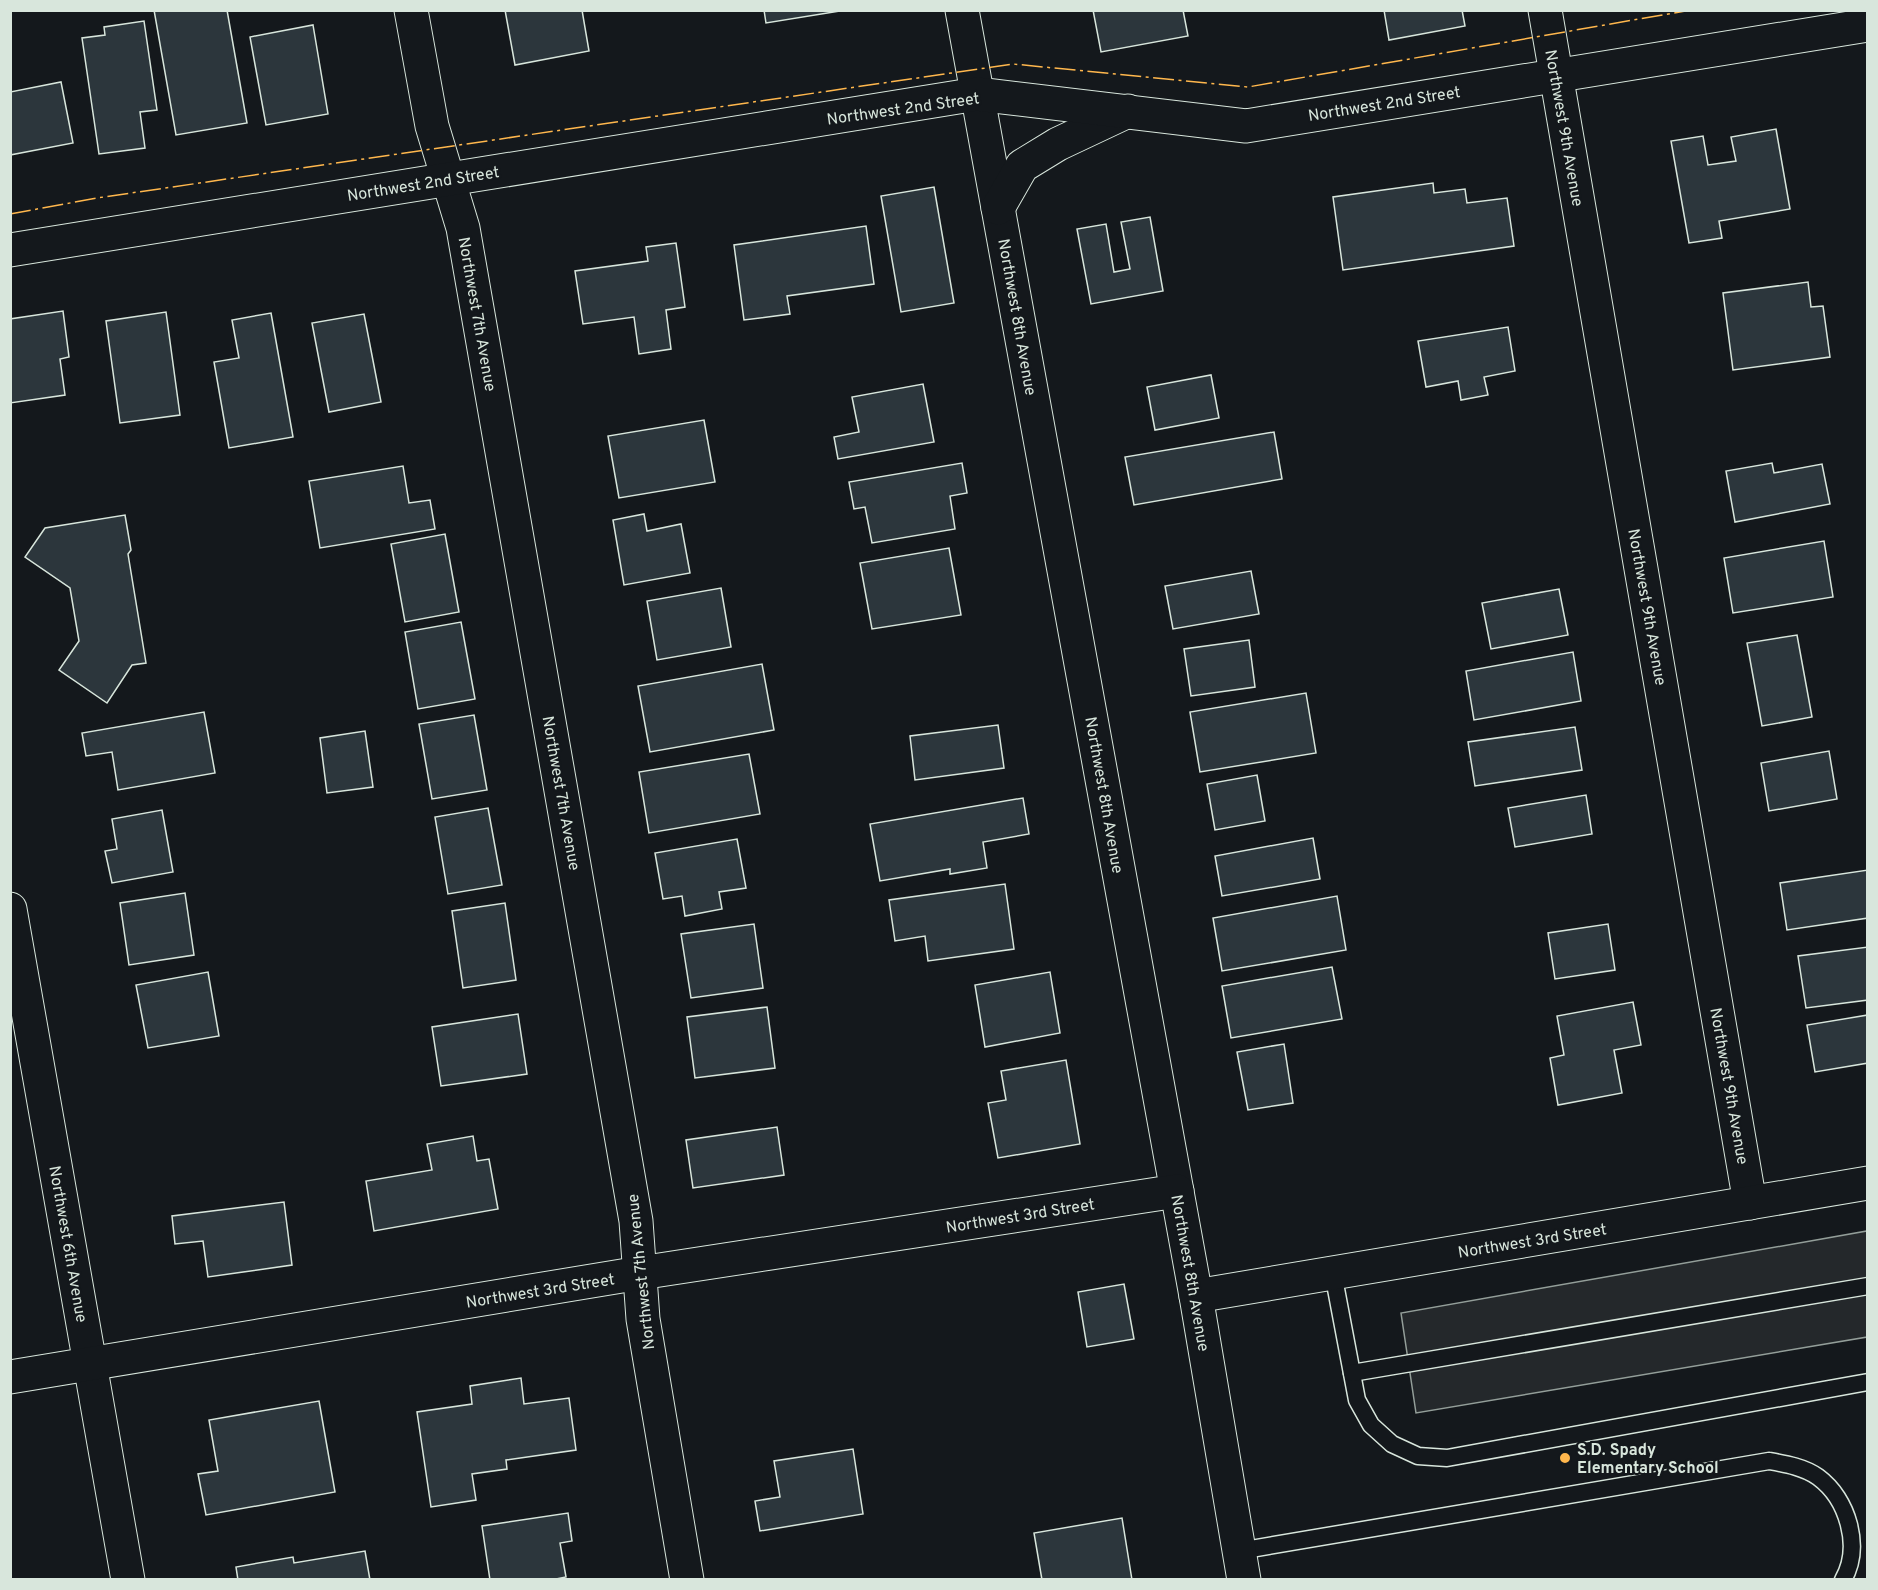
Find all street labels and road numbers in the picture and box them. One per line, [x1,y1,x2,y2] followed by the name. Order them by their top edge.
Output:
[1539,48,1587,208] street label: Northwest 9th Avenue
[1307,83,1462,127] street label: Northwest 2nd Street
[826,89,981,131] street label: Northwest 2nd Street
[346,163,501,207] street label: Northwest 2nd Street
[453,235,499,393] street label: Northwest 7th Avenue
[992,237,1040,397] street label: Northwest 8th Avenue
[1622,527,1670,687] street label: Northwest 9th Avenue
[537,714,583,872] street label: Northwest 7th Avenue
[1079,715,1127,875] street label: Northwest 8th Avenue
[1704,1006,1752,1166] street label: Northwest 9th Avenue
[43,1164,91,1324] street label: Northwest 6th Avenue
[624,1193,660,1351] street label: Northwest 7th Avenue
[1165,1193,1213,1353] street label: Northwest 8th Avenue
[944,1195,1096,1239] street label: Northwest 3rd Street
[1456,1220,1608,1264] street label: Northwest 3rd Street
[464,1270,616,1314] street label: Northwest 3rd Street

